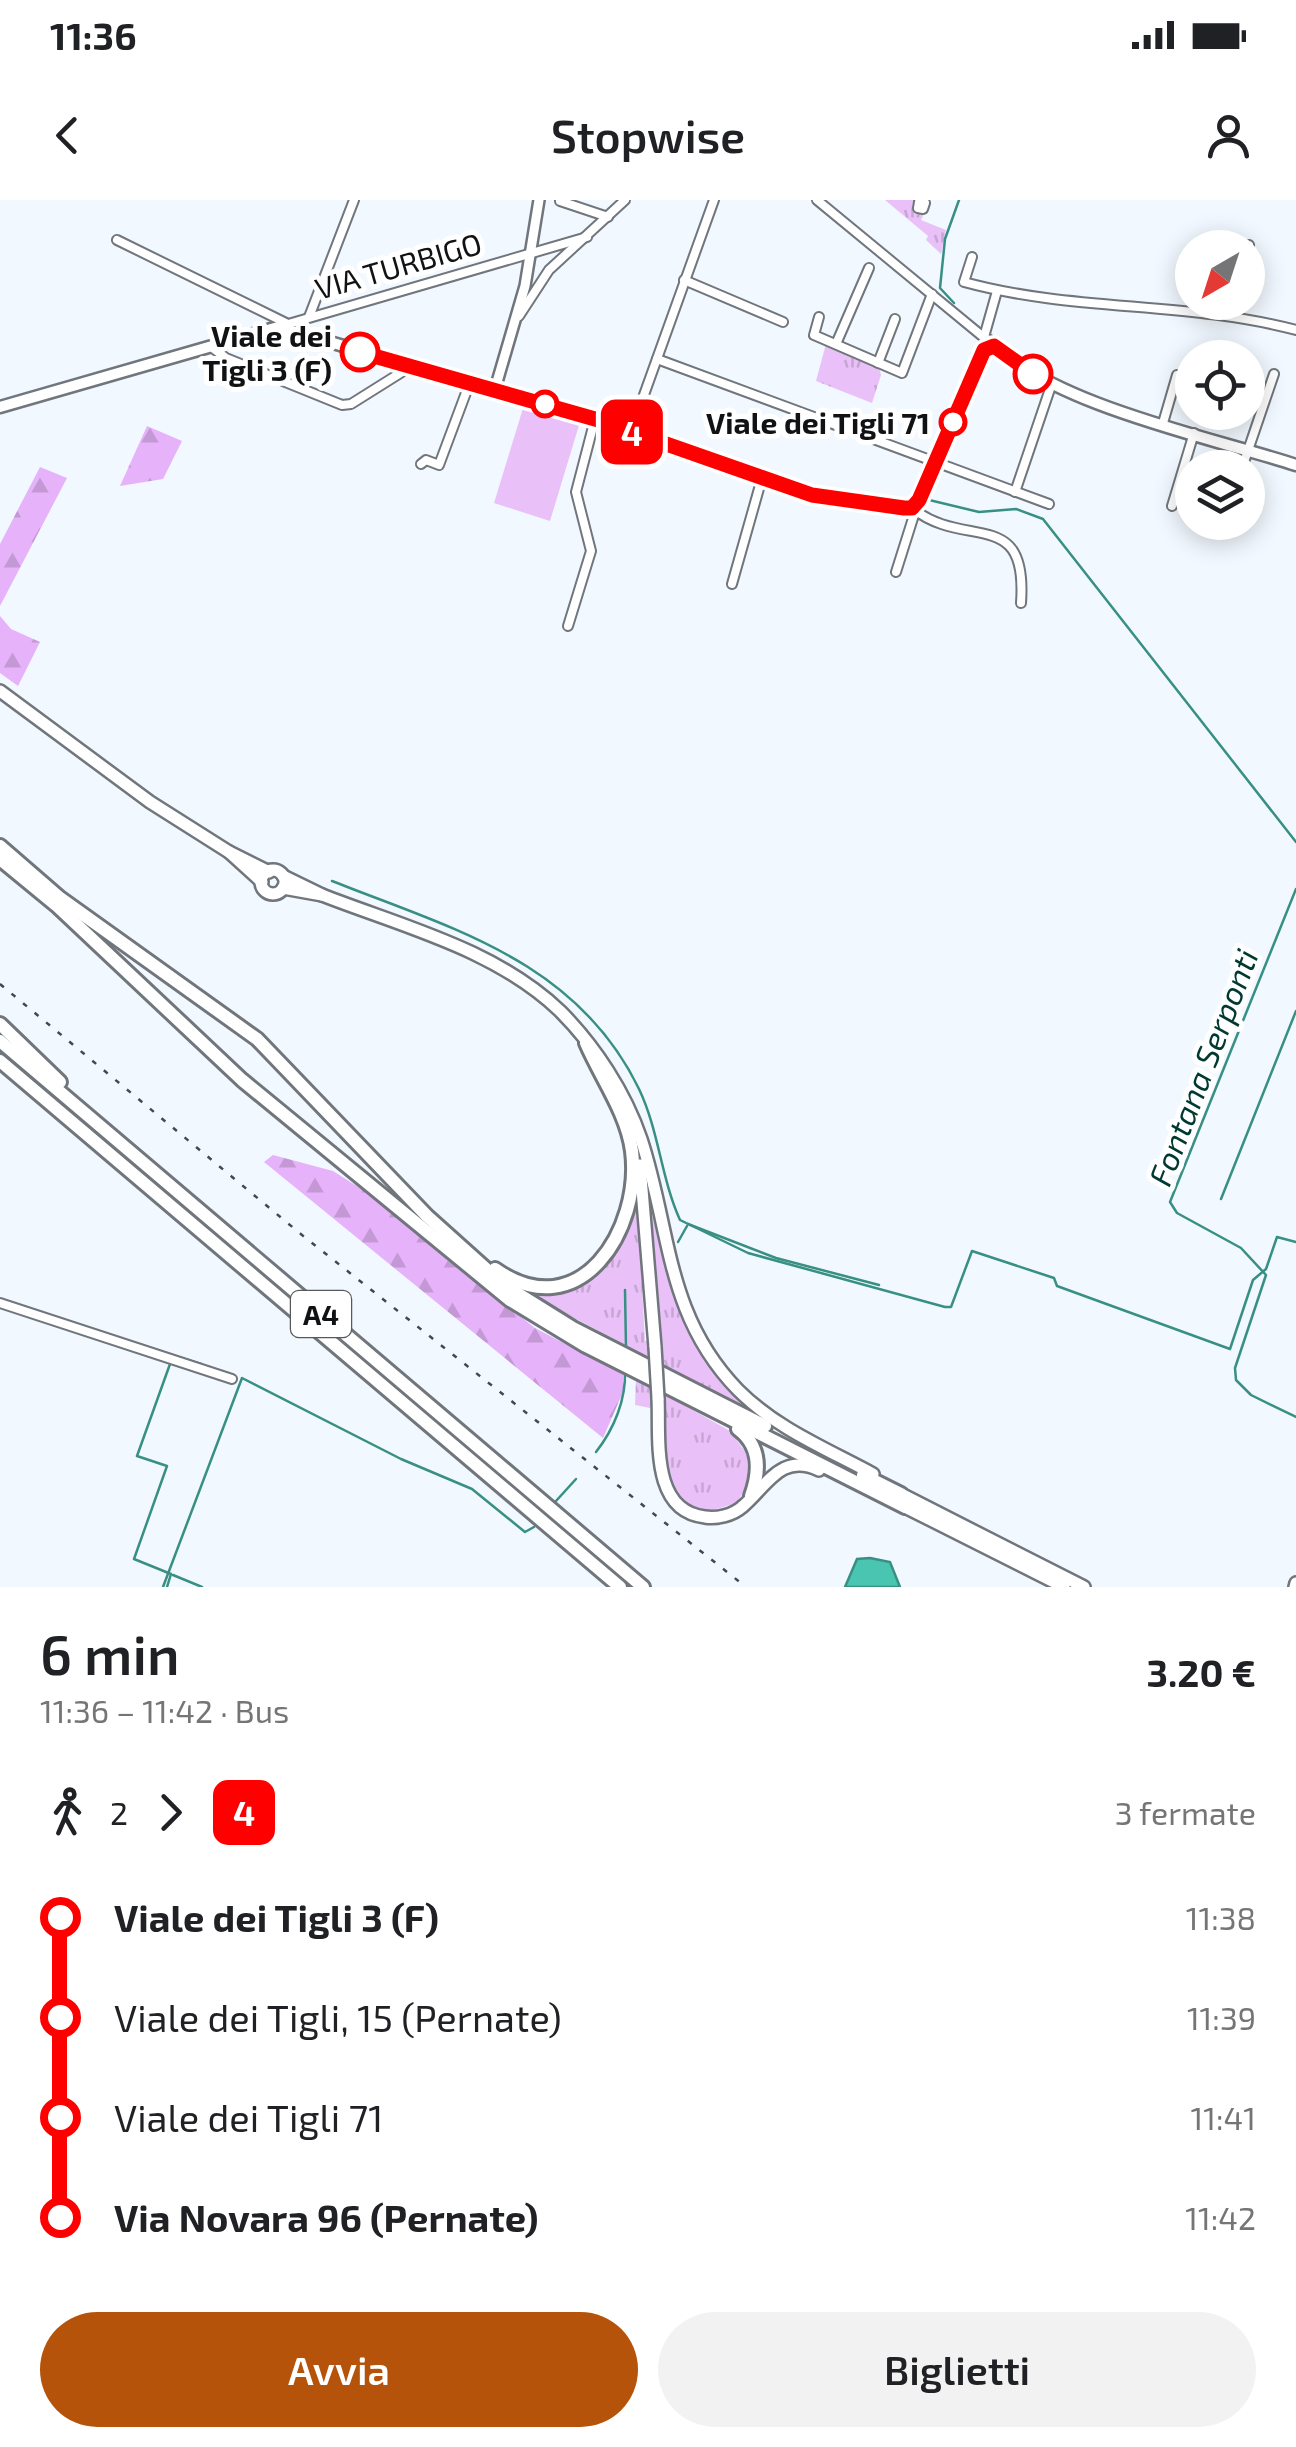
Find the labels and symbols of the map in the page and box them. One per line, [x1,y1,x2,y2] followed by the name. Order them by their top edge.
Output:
[311,224,485,306] street label: VIA TURBIGO
[1175,230,1265,320] north arrow
[202,317,332,387] place label: Viale dei Tigli 3 (F)
[341,333,379,371] marker: Viale dei Tigli 3 (F)
[1014,355,1052,393] unlabelled marker
[532,391,558,417] unlabelled marker
[600,400,664,464] line badge: 4
[706,404,930,440] place label: Viale dei Tigli 71
[940,409,966,435] marker: Viale dei Tigli 71
[1139,943,1266,1191] water label: Fontana Serponti
[291,1291,351,1337] road number: A4

